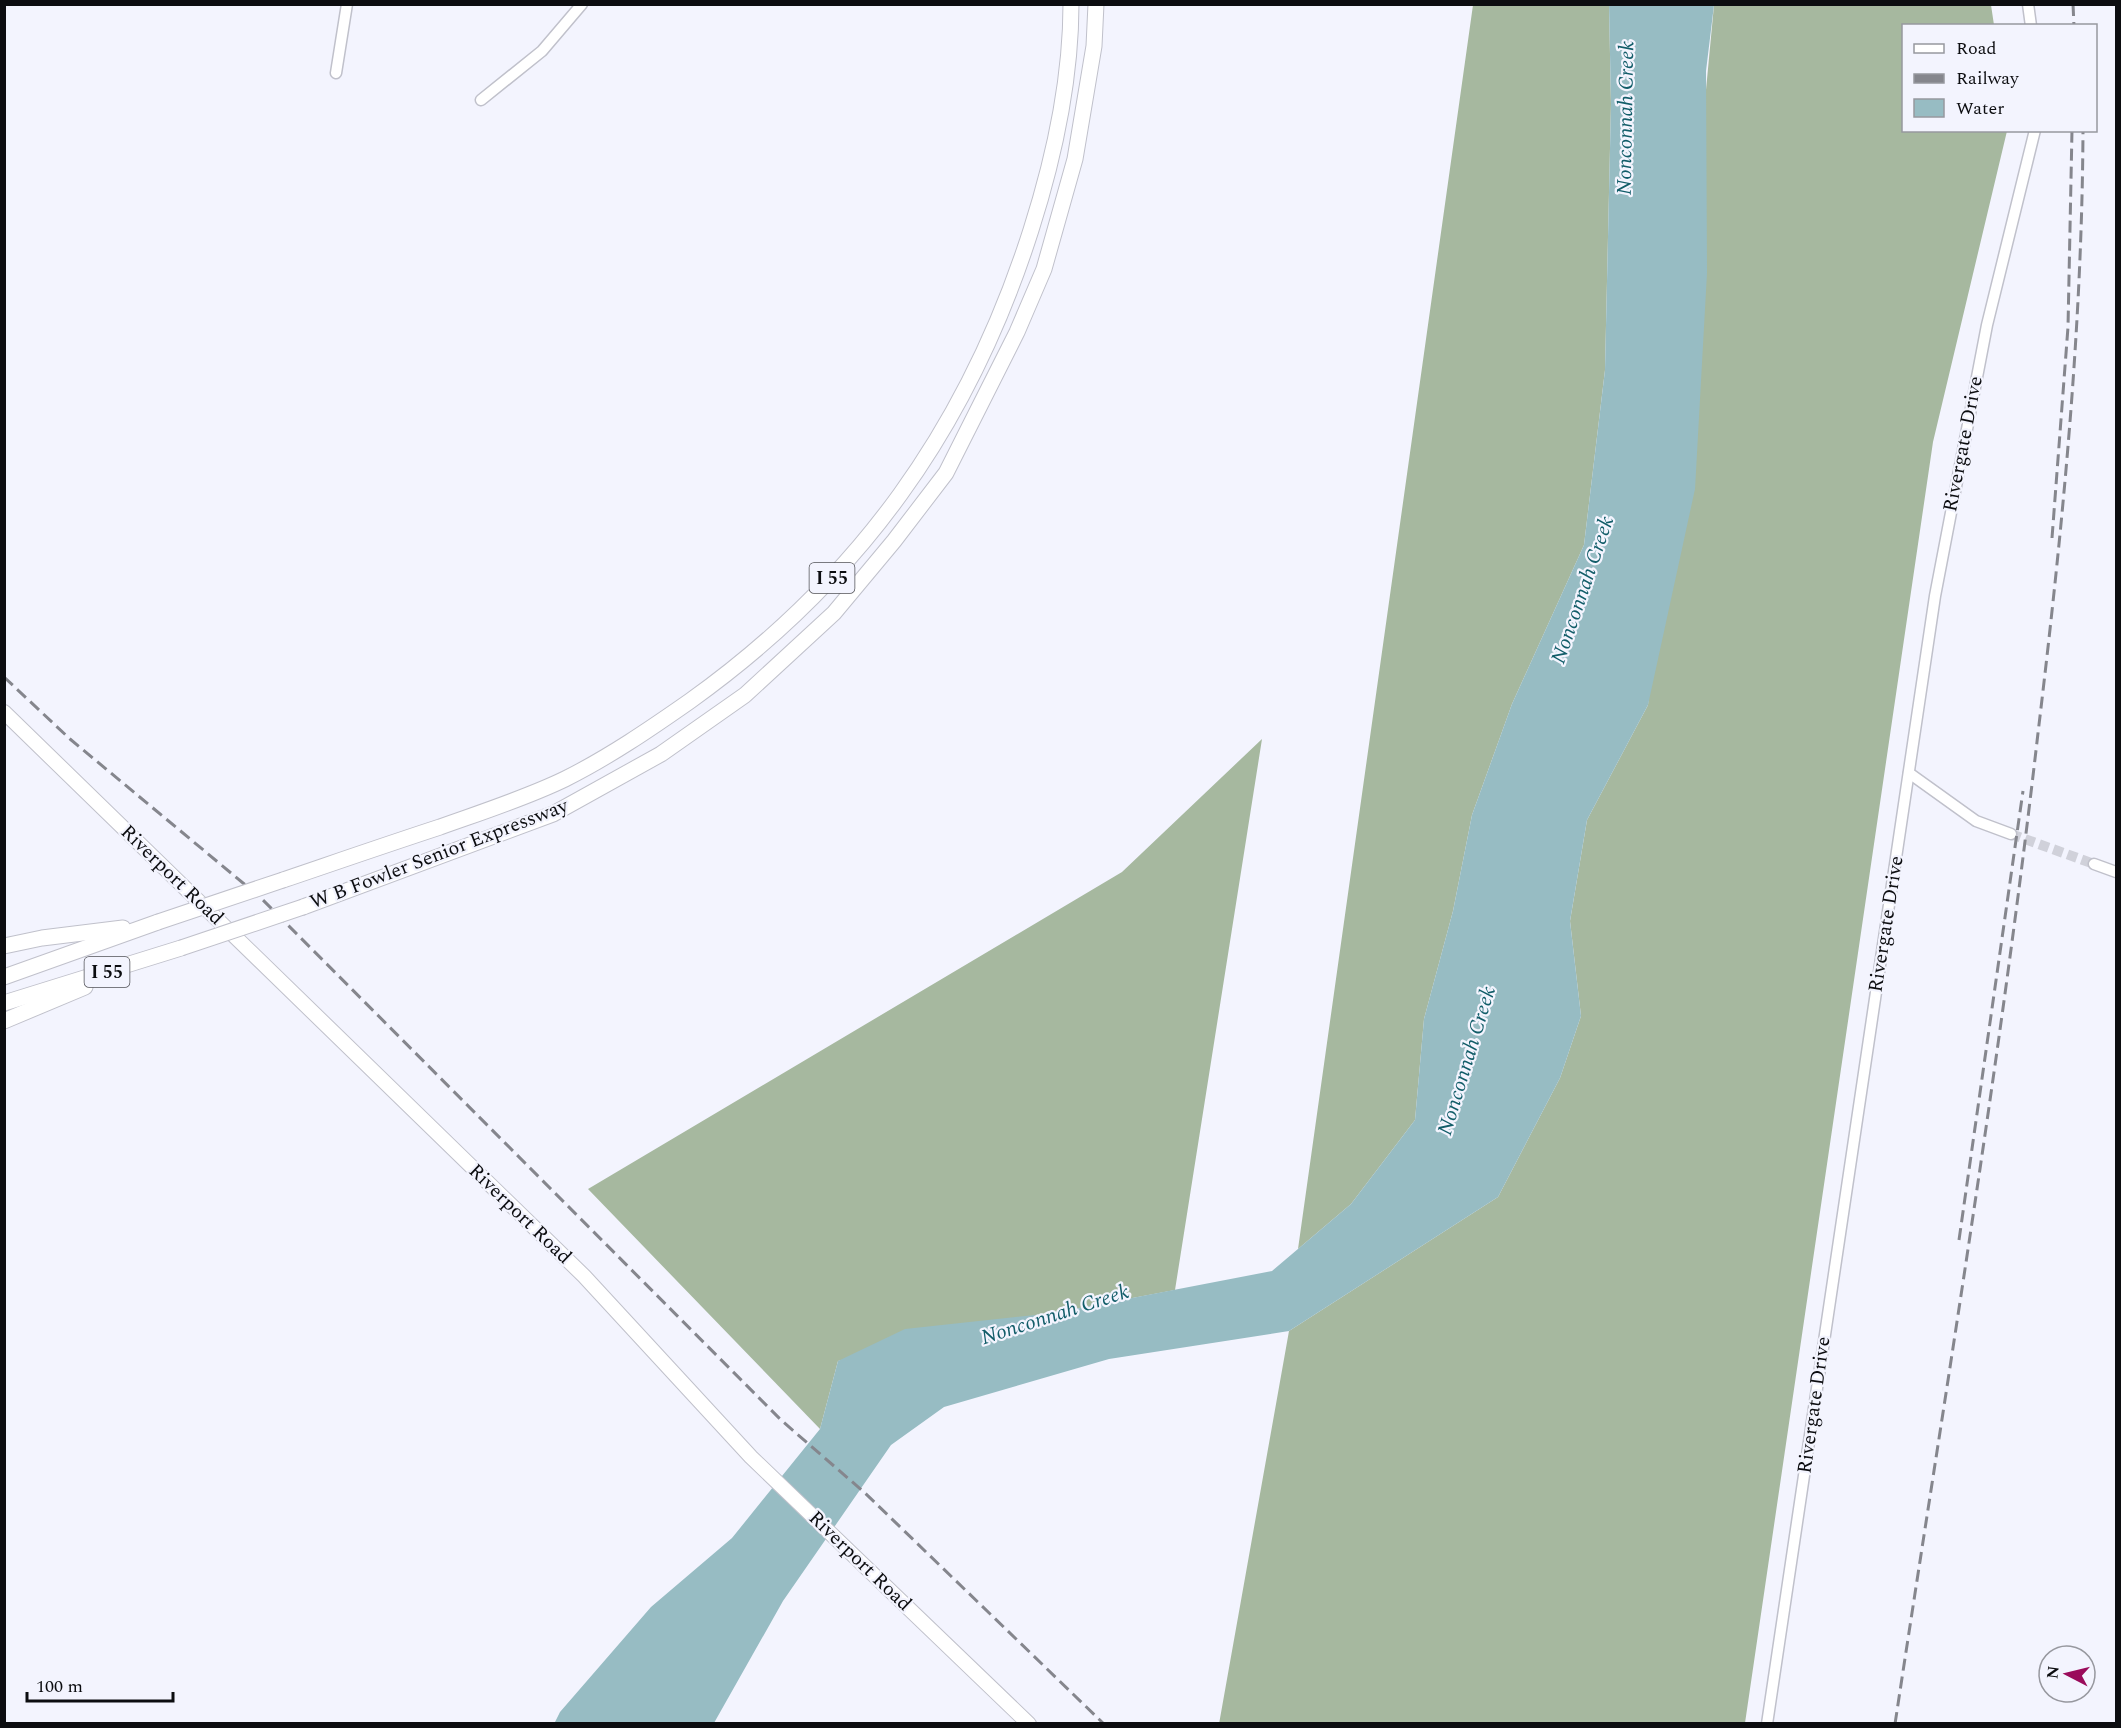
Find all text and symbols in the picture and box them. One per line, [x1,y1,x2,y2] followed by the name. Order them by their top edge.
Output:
[1902,24,2097,132] legend
[1956,35,1997,62] text: Road
[1609,40,1643,195] water label: Nonconnah Creek
[1956,65,2020,92] text: Railway
[1956,95,2004,122] text: Water
[1935,373,1991,515] street label: Rivergate Drive
[1543,512,1623,668] water label: Nonconnah Creek
[810,563,854,593] road number: I 55
[306,790,574,917] street label: W B Fowler Senior Expressway
[113,818,231,932] street label: Riverport Road
[1860,854,1912,994] street label: Rivergate Drive
[84,957,130,987] road number: I 55
[1429,982,1505,1139] water label: Nonconnah Creek
[461,1157,579,1271] street label: Riverport Road
[977,1276,1134,1354] water label: Nonconnah Creek
[1790,1335,1838,1475] street label: Rivergate Drive
[801,1504,919,1618] street label: Riverport Road
[2037,1644,2097,1704] north arrow
[2040,1664,2066,1680] text: N
[27,1665,172,1703] scale bar
[36,1673,83,1700] text: 100 m

